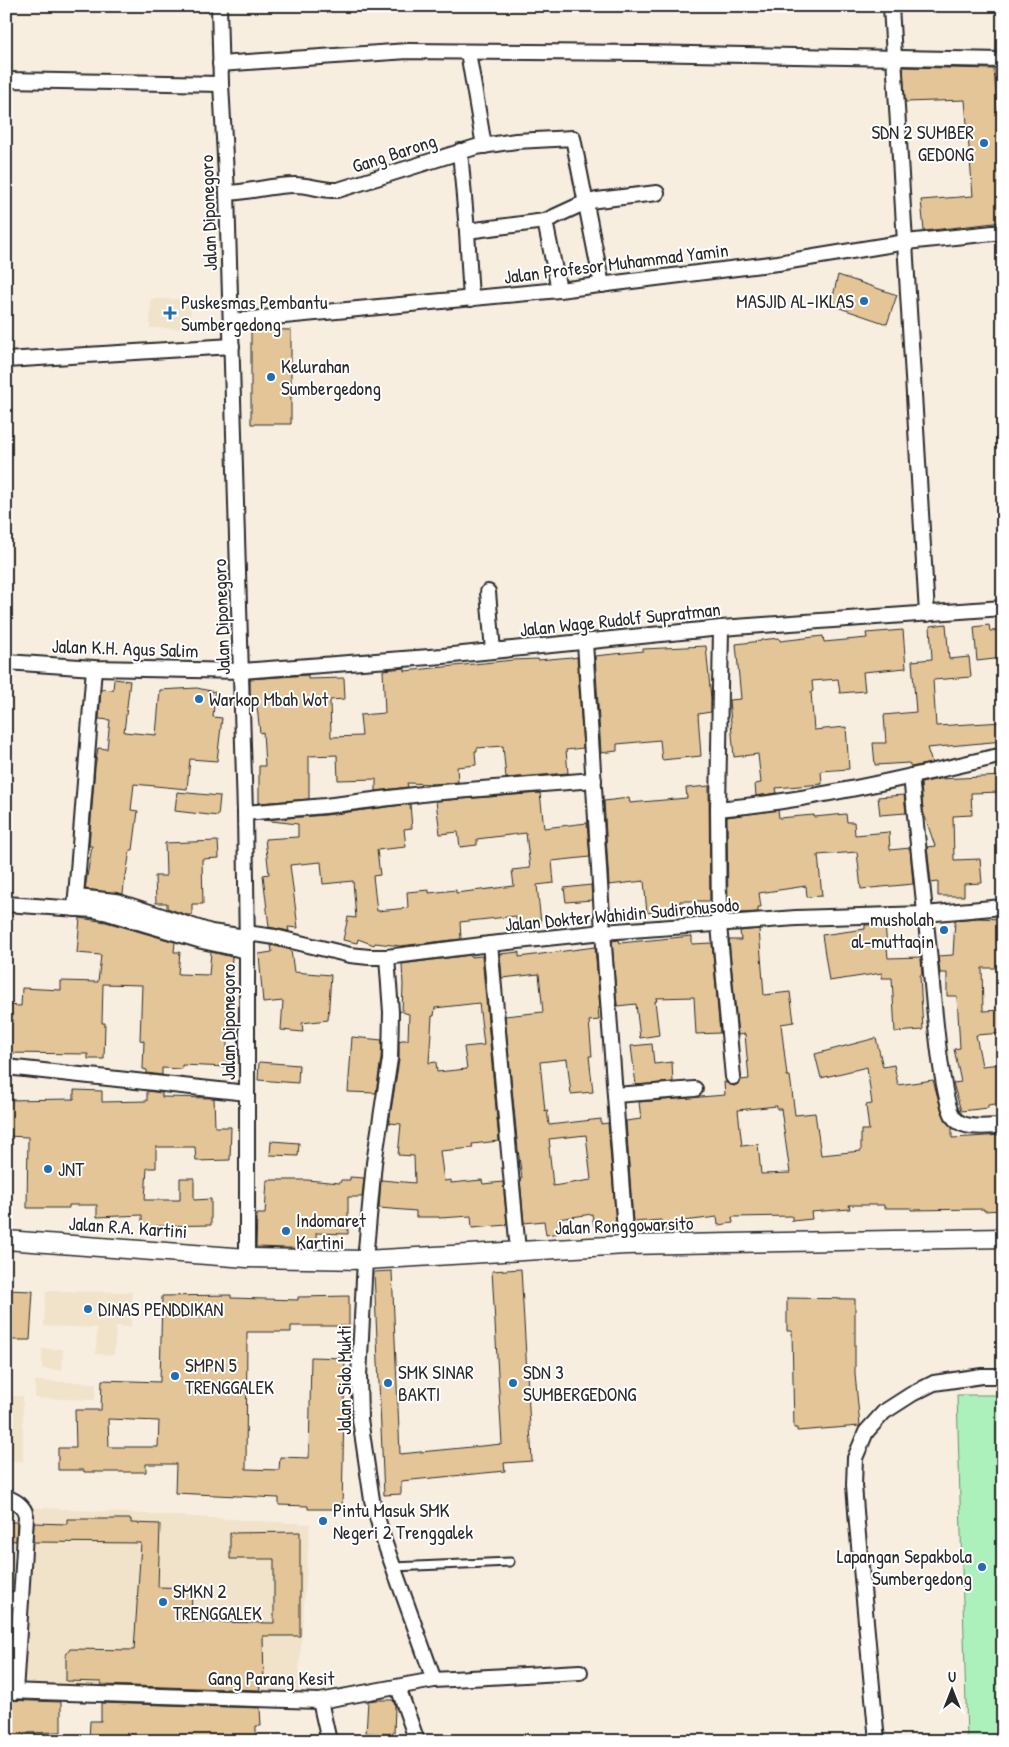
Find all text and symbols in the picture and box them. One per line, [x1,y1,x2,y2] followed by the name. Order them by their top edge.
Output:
[871,119,974,167] place label: SDN 2 SUMBER GEDONG
[349,127,439,179] street label: Gang Barong
[978,137,990,149] marker: SDN 2 SUMBER GEDONG
[193,154,223,272] street label: Jalan Diponegoro
[502,236,730,290] street label: Jalan Profesor Muhammad Yamin
[736,288,854,314] place label: MASJID AL-IKLAS
[181,289,328,337] place label: Puskesmas Pembantu Sumbergedong
[858,295,870,307] marker: MASJID AL-IKLAS
[163,306,177,320] marker: Puskesmas Pembantu Sumbergedong
[281,353,381,401] place label: Kelurahan Sumbergedong
[265,371,277,383] marker: Kelurahan Sumbergedong
[206,558,236,676] street label: Jalan Diponegoro
[518,596,722,642] street label: Jalan Wage Rudolf Supratman
[51,632,199,664] street label: Jalan K.H. Agus Salim
[209,686,329,712] place label: Warkop Mbah Wot
[193,693,205,705] marker: Warkop Mbah Wot
[504,891,740,937] street label: Jalan Dokter Wahidin Sudirohusodo
[851,906,934,954] place label: musholah al-muttaqin
[938,924,950,936] marker: musholah al-muttaqin
[215,964,241,1080] street label: Jalan Diponegoro
[58,1156,85,1182] place label: JNT
[42,1163,54,1175] marker: JNT
[296,1207,366,1255] place label: Indomaret Kartini
[68,1210,188,1244] street label: Jalan R.A. Kartini
[554,1210,694,1240] street label: Jalan Ronggowarsito
[280,1225,292,1237] marker: Indomaret Kartini
[98,1296,223,1322] place label: DINAS PENDDIKAN
[82,1303,94,1315] marker: DINAS PENDDIKAN
[331,1325,357,1435] street label: Jalan Sido Mukti
[185,1352,274,1400] place label: SMPN 5 TRENGGALEK
[398,1359,474,1407] place label: SMK SINAR BAKTI
[523,1359,636,1407] place label: SDN 3 SUMBERGEDONG
[169,1370,181,1382] marker: SMPN 5 TRENGGALEK
[382,1377,394,1389] marker: SMK SINAR BAKTI
[507,1377,519,1389] marker: SDN 3 SUMBERGEDONG
[333,1497,473,1545] place label: Pintu Masuk SMK Negeri 2 Trenggalek
[317,1515,329,1527] marker: Pintu Masuk SMK Negeri 2 Trenggalek
[837,1543,973,1591] place label: Lapangan Sepakbola Sumbergedong
[976,1561,988,1573] marker: Lapangan Sepakbola Sumbergedong
[173,1578,262,1626] place label: SMKN 2 TRENGGALEK
[157,1596,169,1608] marker: SMKN 2 TRENGGALEK
[926,1664,976,1714] north arrow
[208,1665,335,1691] street label: Gang Parang Kesit
[948,1667,956,1686] text: U

